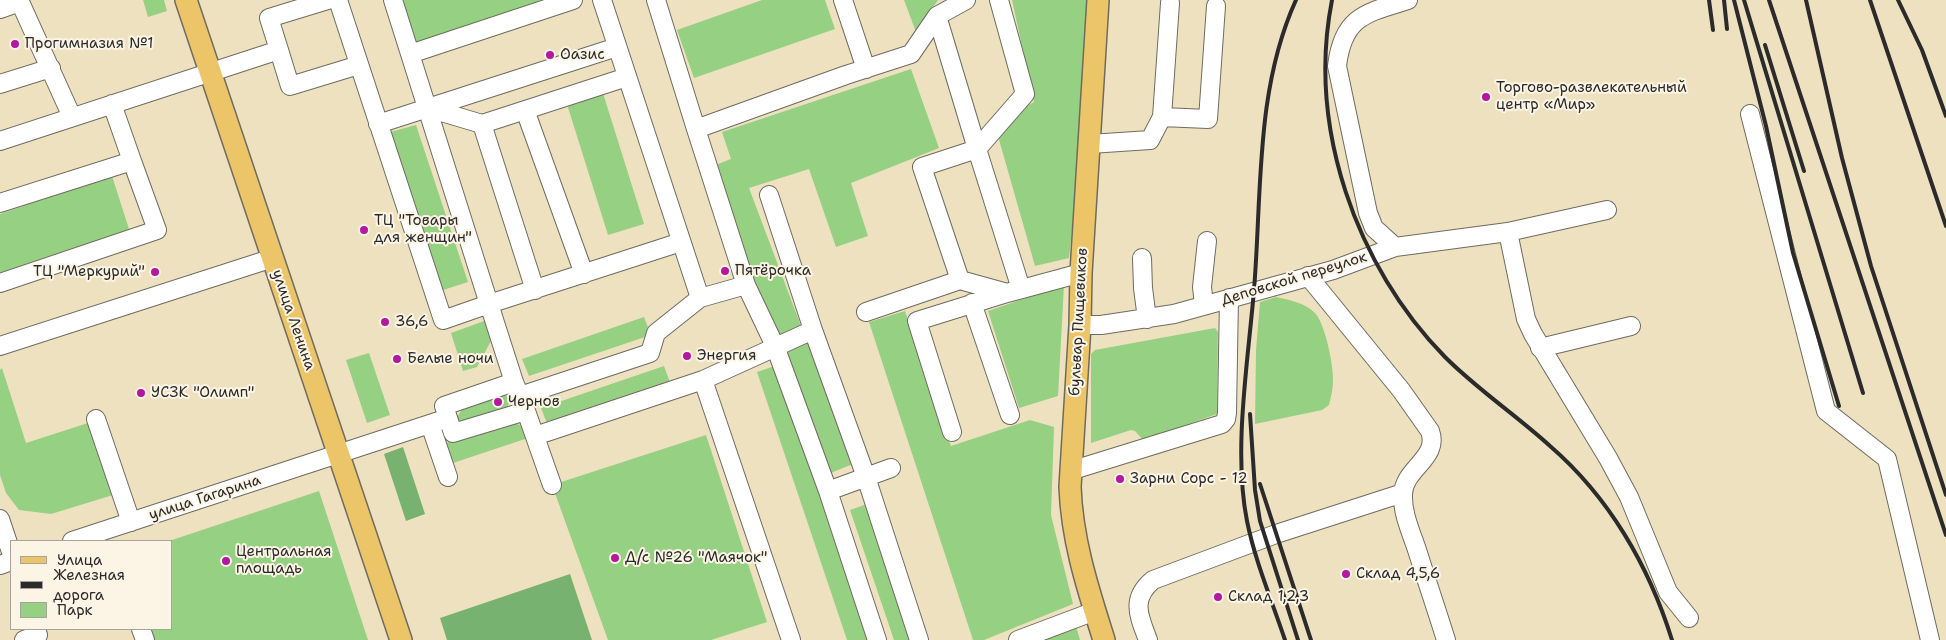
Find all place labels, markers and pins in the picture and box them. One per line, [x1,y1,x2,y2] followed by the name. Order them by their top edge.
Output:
[25,35,153,53] place label: Прогимназия №1
[9,38,21,50] marker: Прогимназия №1
[560,46,605,64] place label: Оазис
[544,49,556,61] marker: Оазис
[1496,79,1687,114] place label: Торгово-развлекательный центр «Мир»
[1480,91,1492,103] marker: Торгово-развлекательный центр «Мир»
[374,212,472,247] place label: ТЦ "Товары для женщин"
[358,224,370,236] marker: ТЦ "Товары для женщин"
[735,262,811,280] place label: Пятёрочка
[33,263,145,281] place label: ТЦ "Меркурий"
[719,265,731,277] marker: Пятёрочка
[149,266,161,278] marker: ТЦ "Меркурий"
[395,313,428,331] place label: 36,6
[379,316,391,328] marker: 36,6
[697,347,756,365] place label: Энергия
[407,350,494,368] place label: Белые ночи
[681,350,693,362] marker: Энергия
[391,353,403,365] marker: Белые ночи
[151,384,254,402] place label: УСЗК "Олимп"
[135,387,147,399] marker: УСЗК "Олимп"
[508,393,560,411] place label: Чернов
[492,396,504,408] marker: Чернов
[1130,470,1248,488] place label: Зарни Сорс - 12
[1114,473,1126,485] marker: Зарни Сорс - 12
[236,543,332,578] place label: Центральная площадь
[625,549,768,567] place label: Д/с №26 "Маячок"
[609,552,621,564] marker: Д/с №26 "Маячок"
[220,555,232,567] marker: Центральная площадь
[1356,565,1440,583] place label: Склад 4,5,6
[1340,568,1352,580] marker: Склад 4,5,6
[1228,588,1309,606] place label: Склад 1,2,3
[1212,591,1224,603] marker: Склад 1,2,3

